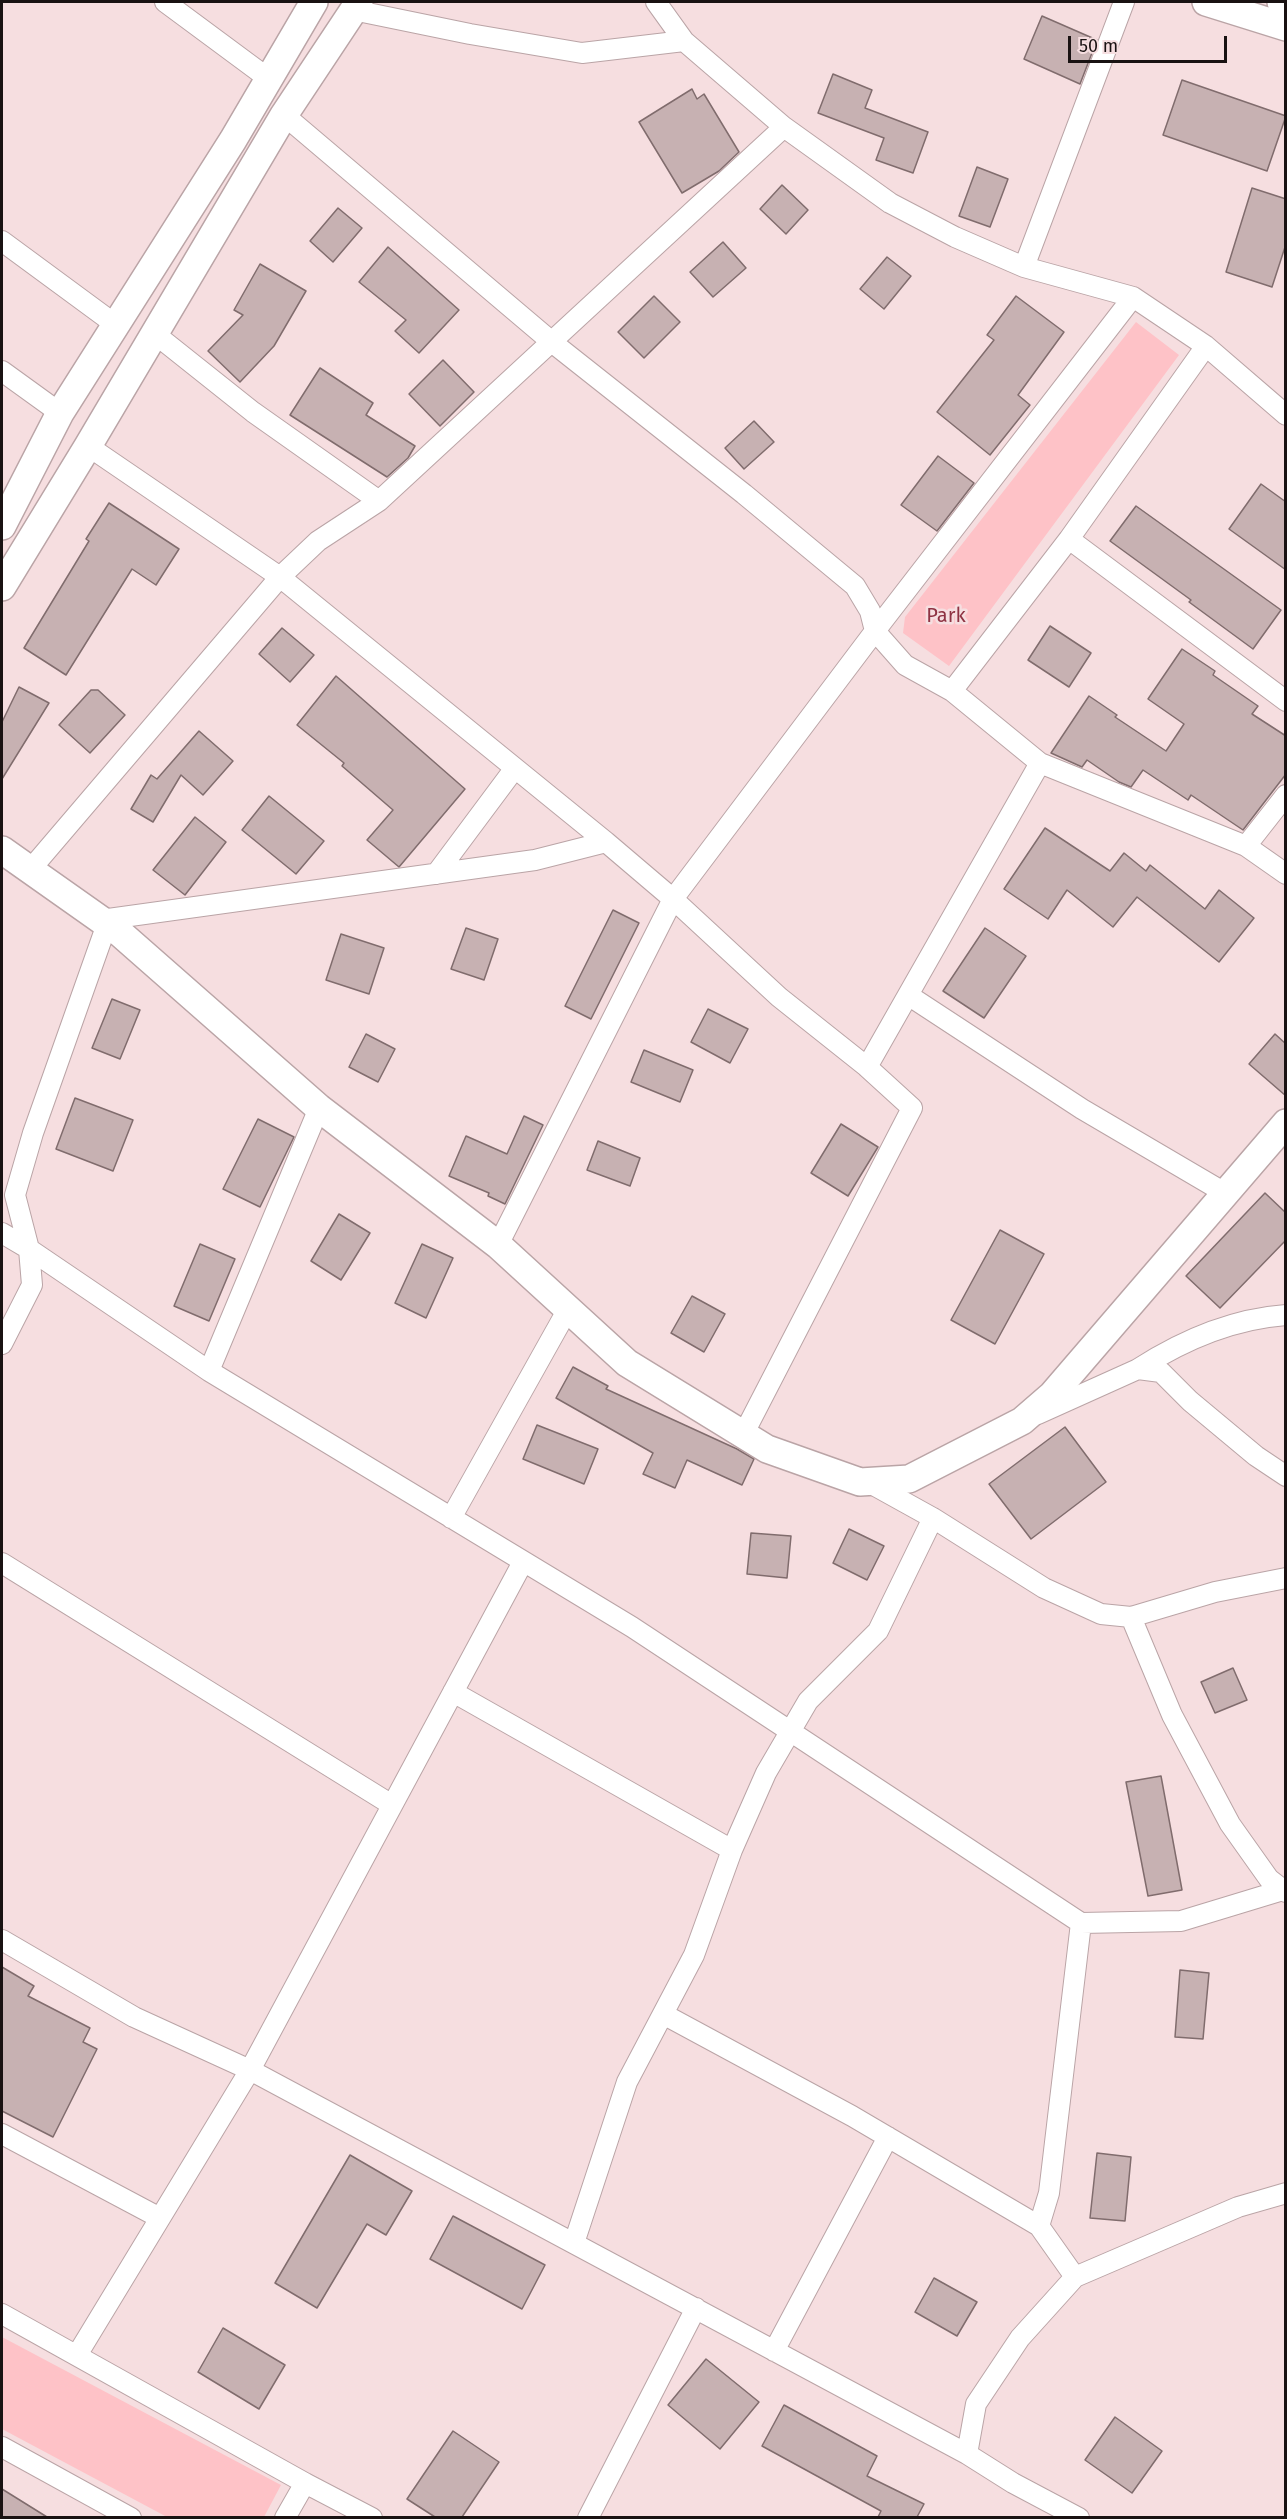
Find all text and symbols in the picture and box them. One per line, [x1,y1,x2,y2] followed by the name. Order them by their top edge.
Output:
[1071,24,1230,62] scale bar
[1079,35,1118,57] text: 50 m
[926,604,966,628] park label: Park

